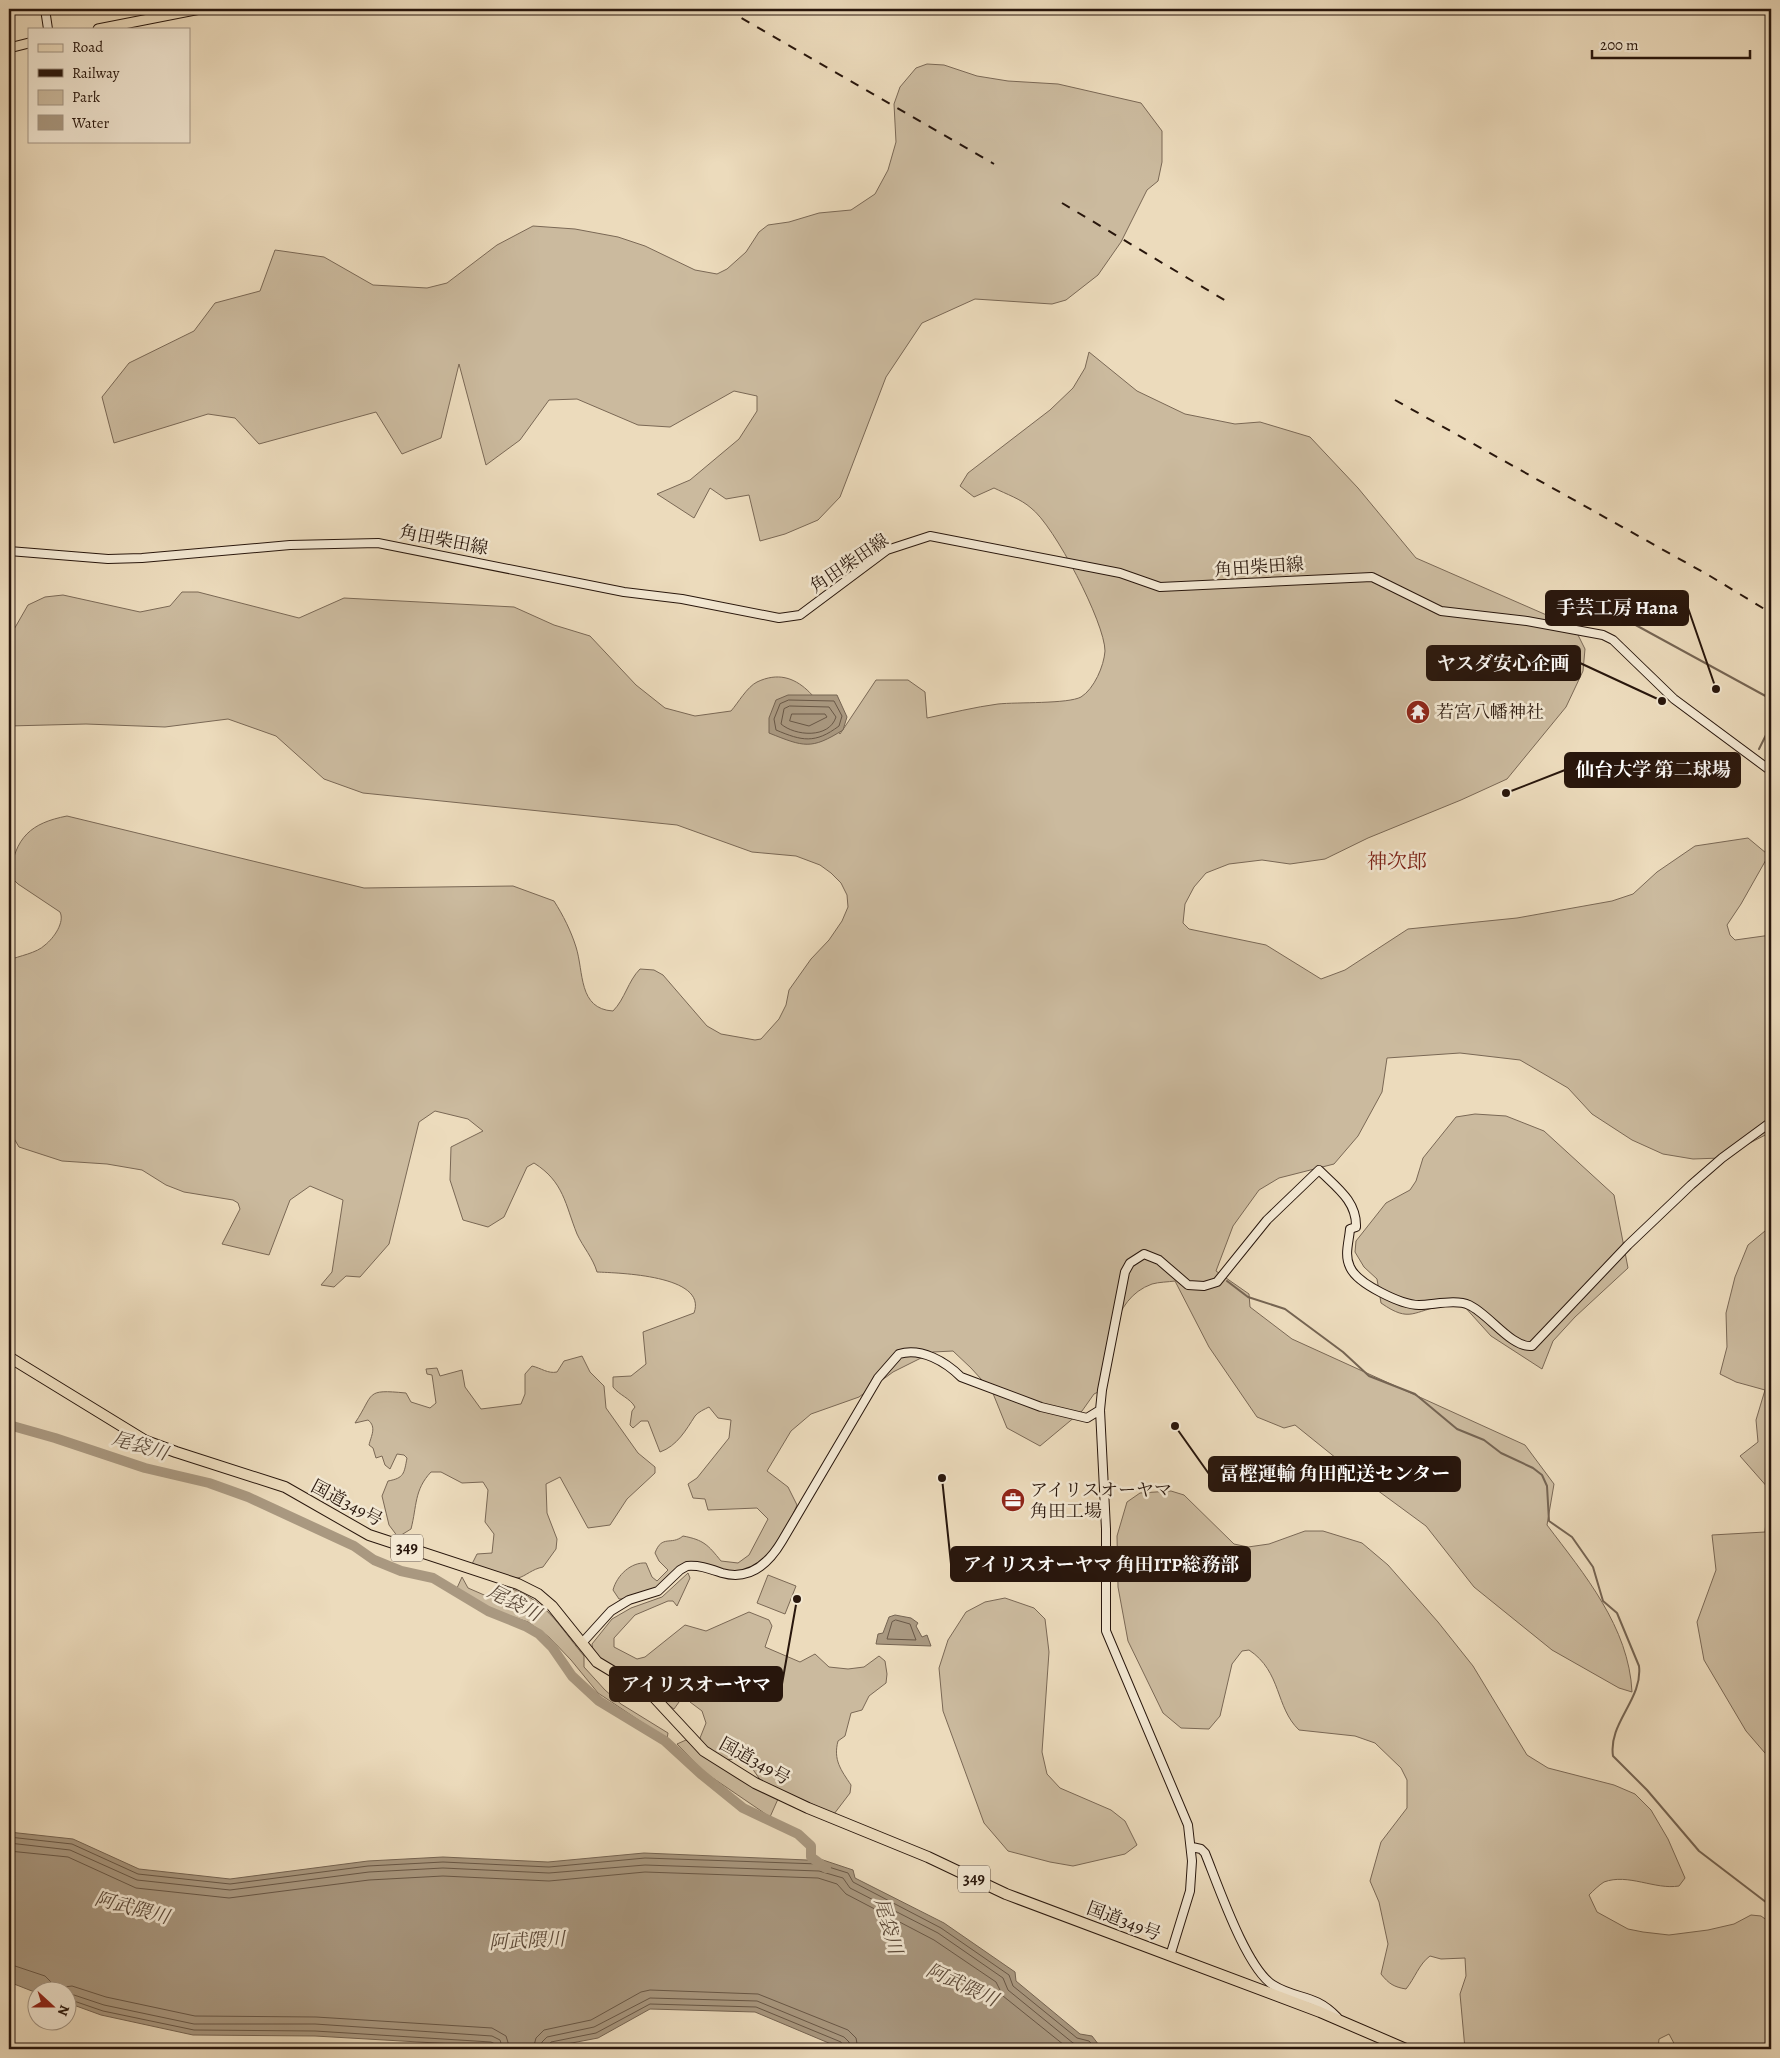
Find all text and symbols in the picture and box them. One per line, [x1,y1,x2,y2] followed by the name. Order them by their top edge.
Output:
[28,28,190,142] legend
[1592,28,1750,60] scale bar
[1600,35,1639,55] text: 200 m
[72,37,104,57] text: Road
[72,63,120,83] text: Railway
[72,87,101,107] text: Park
[71,113,109,133] text: Water
[398,520,490,560] street label: 角田柴田線
[805,528,893,598] street label: 角田柴田線
[1213,552,1305,582] street label: 角田柴田線
[1546,591,1688,625] callout: 手芸工房 Hana
[1556,595,1679,621] text: 手芸工房 Hana
[1427,646,1580,680] callout: ヤスダ安心企画
[1437,651,1569,677] text: ヤスダ安心企画
[1405,699,1431,725] temple icon: 若宮八幡神社
[1436,700,1544,724] place label: 若宮八幡神社
[1565,753,1740,787] callout: 仙台大学 第二球場
[1575,757,1731,783] text: 仙台大学 第二球場
[1367,848,1427,875] district label: 神次郎
[109,1425,173,1467] water label: 尾袋川
[1209,1457,1460,1491] callout: 冨樫運輸 角田配送センター
[1220,1461,1450,1487] text: 冨樫運輸 角田配送センター
[307,1474,387,1532] street label: 国道349号
[1030,1478,1172,1523] place label: アイリスオーヤマ 角田工場
[1000,1487,1026,1513] office icon: アイリスオーヤマ 角田工場
[391,1535,423,1562] road number: 349
[951,1547,1250,1581] callout: アイリスオーヤマ 角田ITP総務部
[963,1552,1239,1578] text: アイリスオーヤマ 角田ITP総務部
[483,1578,547,1628] water label: 尾袋川
[610,1667,782,1701] callout: アイリスオーヤマ
[621,1672,771,1698] text: アイリスオーヤマ
[715,1732,795,1790] street label: 国道349号
[958,1866,990,1892] road number: 349
[92,1886,174,1931] water label: 阿武隈川
[868,1895,909,1959] water label: 尾袋川
[1083,1896,1165,1946] street label: 国道349号
[488,1926,568,1956] water label: 阿武隈川
[922,1957,1004,2014] water label: 阿武隈川
[28,1980,78,2030] north arrow
[53,2002,74,2019] text: N

